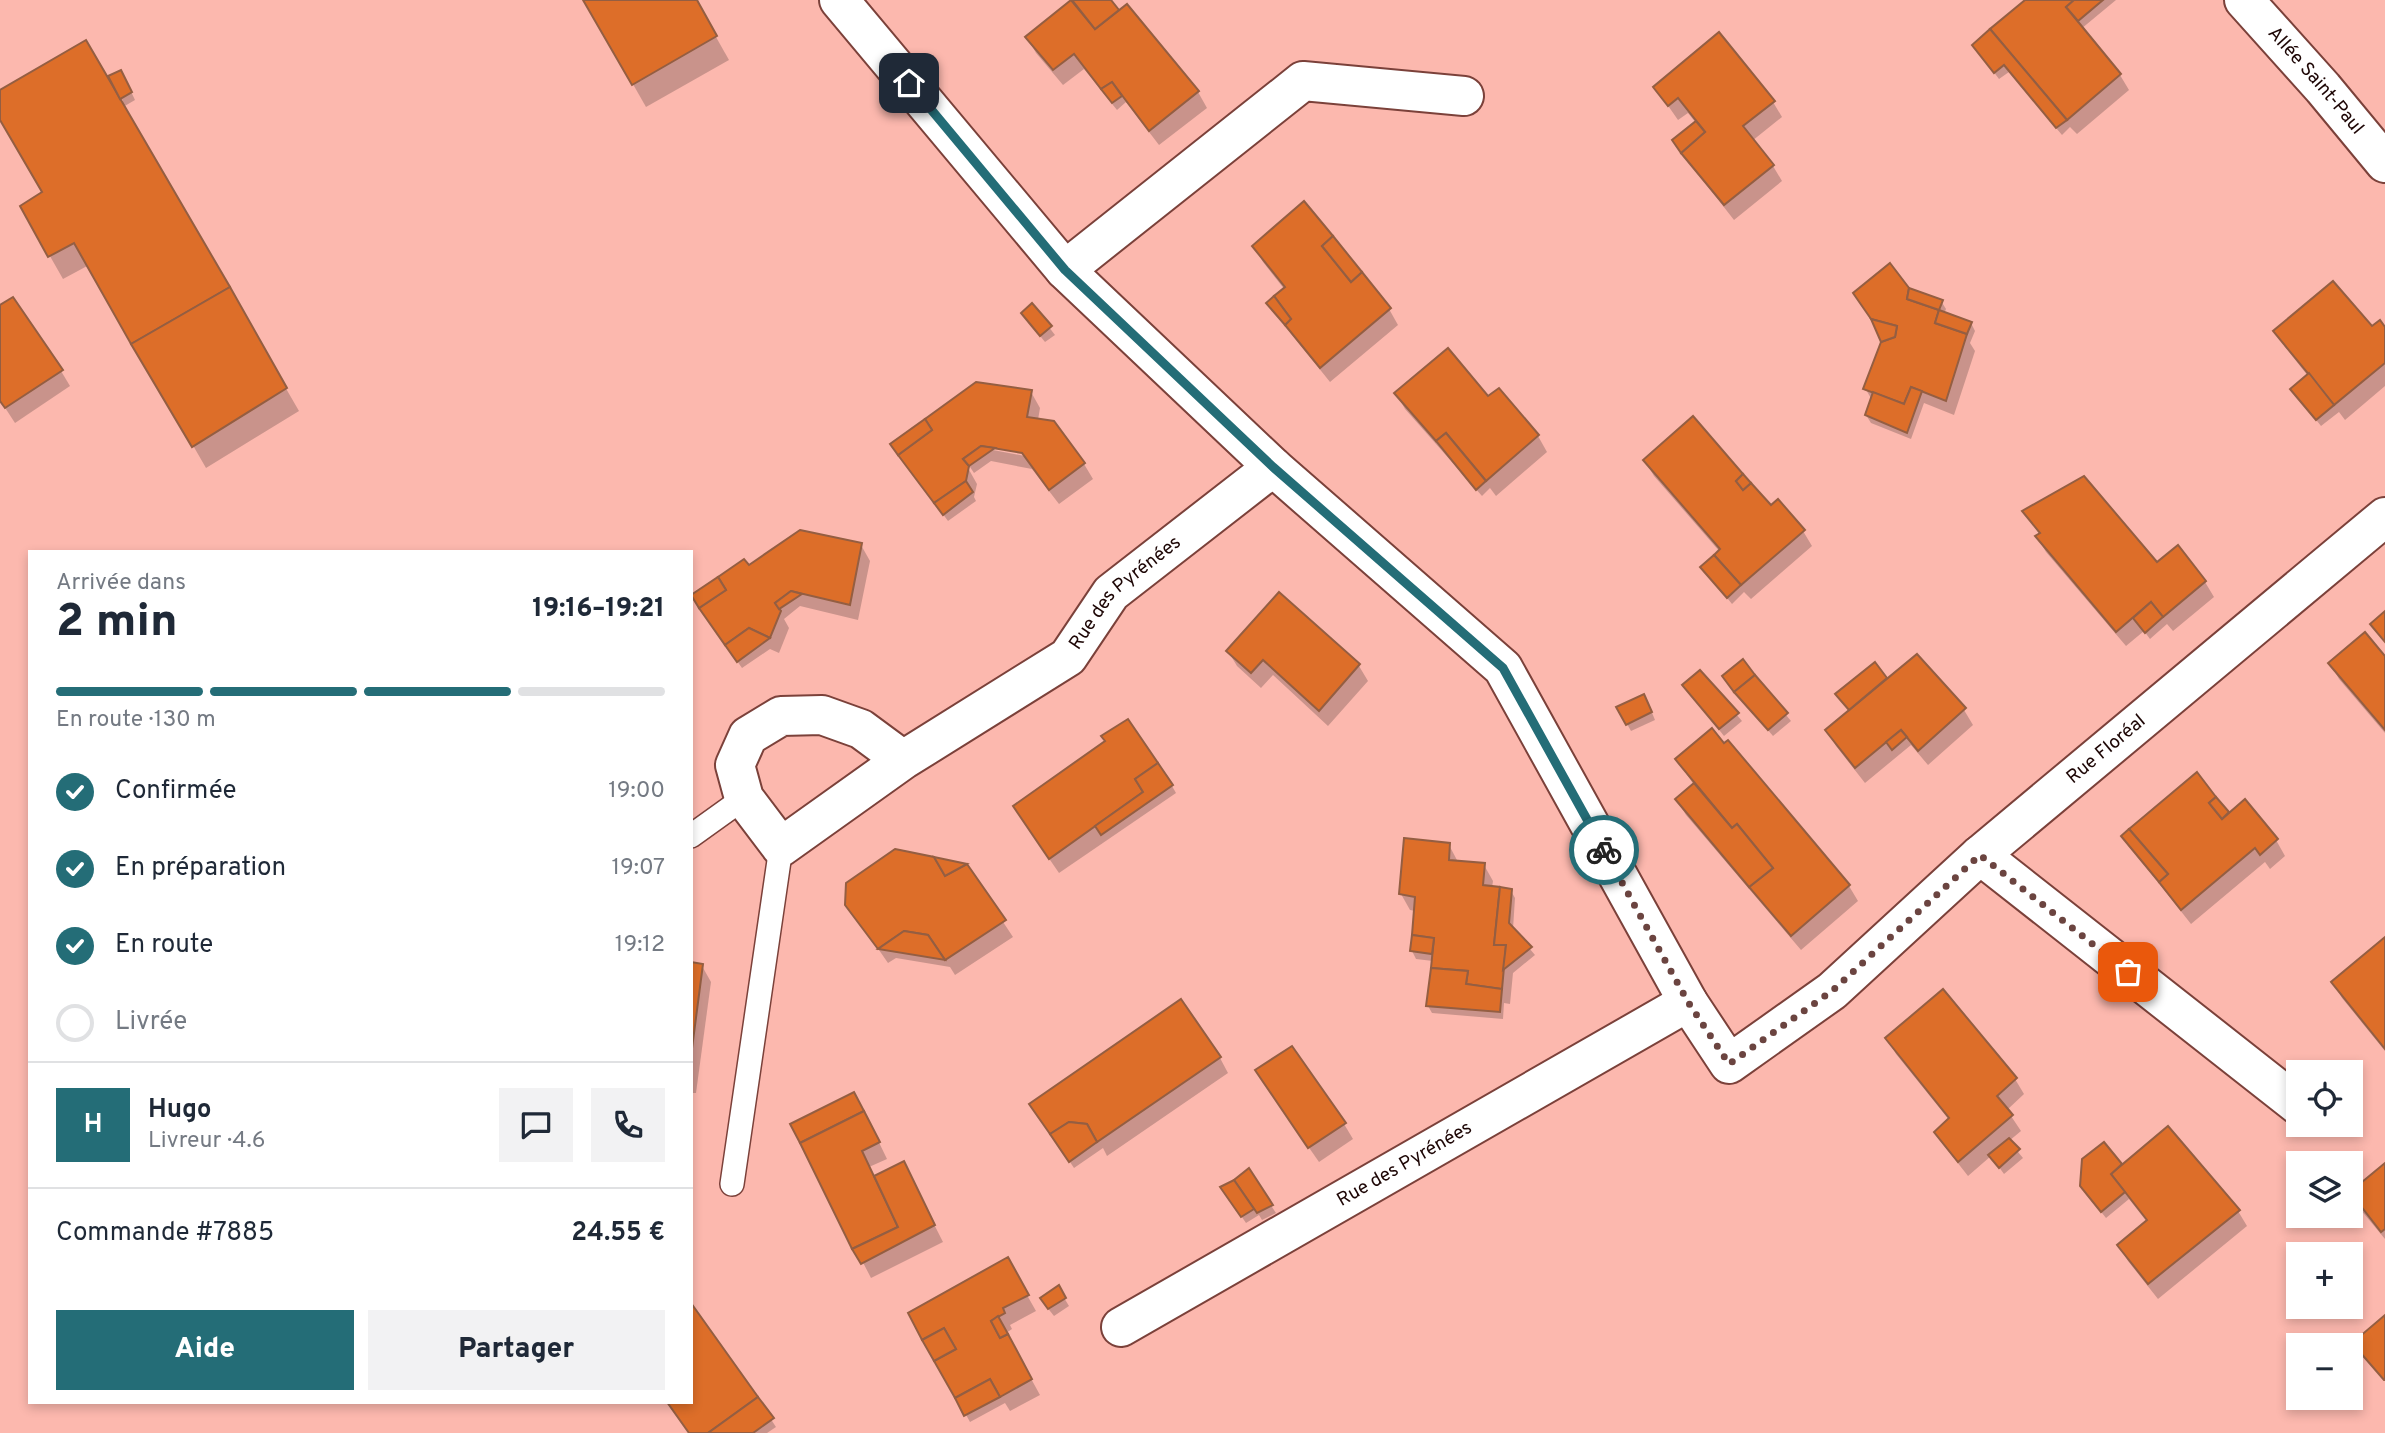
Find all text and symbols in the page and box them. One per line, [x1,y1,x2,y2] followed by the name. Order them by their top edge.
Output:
[2262,22,2369,140] street label: Allée Saint-Paul
[879,53,939,113] pin
[890,64,928,102] icon: home
[1064,531,1186,655] street label: Rue des Pyrénées
[56,569,186,598] text: Arrivée dans
[532,593,665,626] text: 19:16–19:21
[56,594,178,653] text: 2 min
[56,706,216,735] text: En route · 130 m
[2062,710,2151,790] street label: Rue Floréal
[56,773,94,811] icon: check
[115,775,237,808] text: Confirmée
[608,777,665,806] text: 19:00
[1569,815,1639,885] courier
[1585,831,1623,869] icon: bike
[56,850,94,888] icon: check
[115,852,286,885] text: En préparation
[611,854,665,883] text: 19:07
[56,927,94,965] icon: check
[115,929,213,962] text: En route
[615,931,665,960] text: 19:12
[2098,942,2158,1002] pin
[2109,953,2147,991] icon: bag
[115,1006,187,1039] text: Livrée
[2286,1060,2363,1410] map controls
[2286,1060,2363,1137] button: locate
[499,1088,573,1162] button: chat
[591,1088,665,1162] button: phone
[148,1094,211,1127] text: Hugo
[84,1109,102,1142] text: H
[1333,1116,1477,1213] street label: Rue des Pyrénées
[148,1127,265,1156] text: Livreur · 4.6
[2286,1151,2363,1228] button: layers
[56,1217,274,1250] text: Commande #7885
[571,1217,665,1250] text: 24.55 €
[2286,1242,2363,1319] button: +
[56,1310,354,1390] button: Aide
[368,1310,665,1390] button: Partager
[2286,1333,2363,1410] button: −

